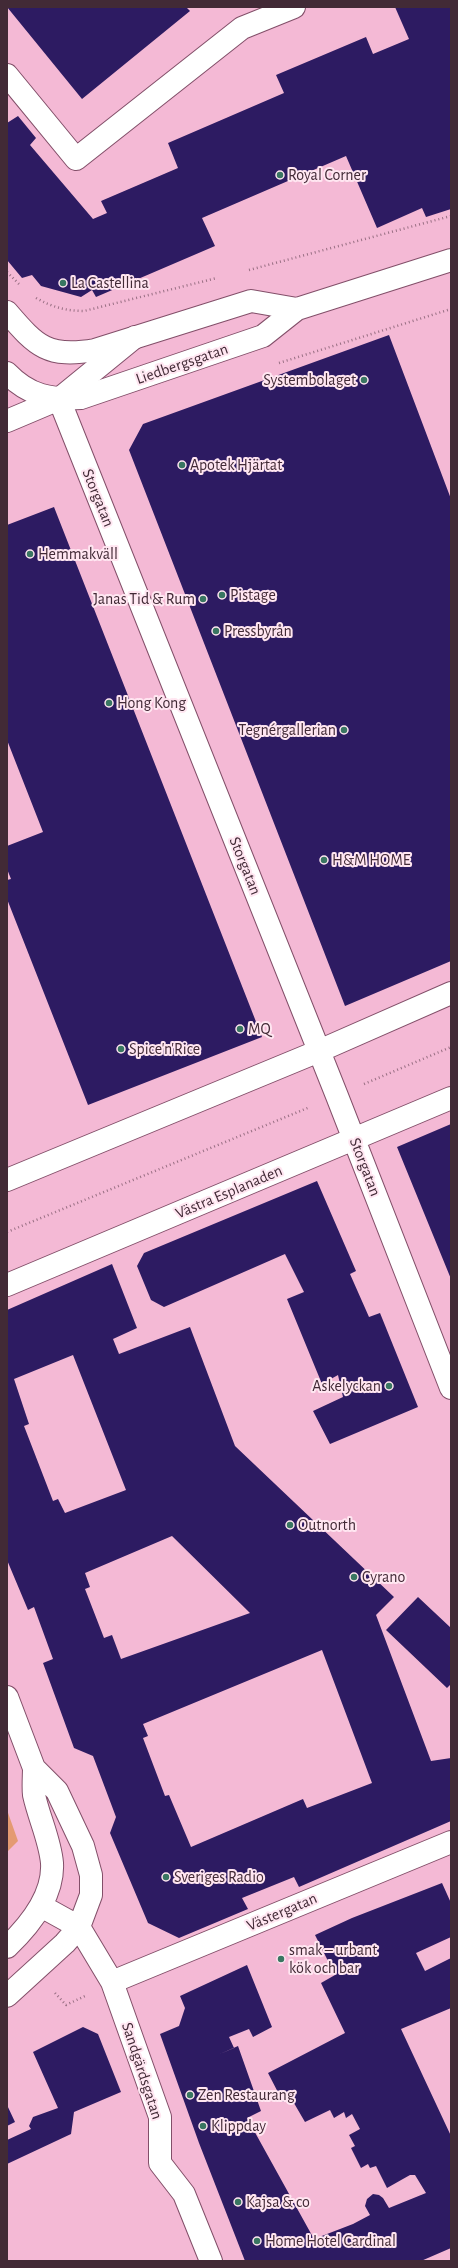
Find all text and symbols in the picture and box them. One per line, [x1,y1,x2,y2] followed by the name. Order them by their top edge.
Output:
[288,165,366,185] place label: Royal Corner
[275,170,285,180] marker: Royal Corner
[71,273,149,293] place label: La Castellina
[58,278,68,288] marker: La Castellina
[133,339,231,389] street label: Liedbergsgatan
[263,370,356,390] place label: Systembolaget
[359,375,369,385] marker: Systembolaget
[190,455,282,475] place label: Apotek Hjärtat
[177,460,187,470] marker: Apotek Hjärtat
[78,466,118,530] street label: Storgatan
[38,544,118,564] place label: Hemmakväll
[25,549,35,559] marker: Hemmakväll
[230,585,276,605] place label: Pistage
[93,589,195,609] place label: Janas Tid & Rum
[217,590,227,600] marker: Pistage
[198,594,208,604] marker: Janas Tid & Rum
[224,621,292,641] place label: Pressbyrån
[211,626,221,636] marker: Pressbyrån
[117,693,186,713] place label: Hong Kong
[104,698,114,708] marker: Hong Kong
[239,720,336,740] place label: Tegnérgallerian
[339,725,349,735] marker: Tegnérgallerian
[225,834,265,898] street label: Storgatan
[332,850,410,870] place label: H&M HOME
[319,855,329,865] marker: H&M HOME
[248,1019,271,1039] place label: MQ
[235,1024,245,1034] marker: MQ
[129,1039,200,1059] place label: Spice'n'Rice
[116,1044,126,1054] marker: Spice'n'Rice
[345,1135,385,1199] street label: Storgatan
[173,1161,285,1223] street label: Västra Esplanaden
[312,1376,381,1396] place label: Askelyckan
[384,1381,394,1391] marker: Askelyckan
[298,1515,356,1535] place label: Outnorth
[285,1520,295,1530] marker: Outnorth
[362,1567,405,1587] place label: Cyrano
[349,1572,359,1582] marker: Cyrano
[174,1867,264,1887] place label: Sveriges Radio
[161,1872,171,1882] marker: Sveriges Radio
[244,1889,320,1935] street label: Västergatan
[289,1940,377,1978] place label: smak – urbant kök och bar
[276,1954,286,1964] marker: smak – urbant kök och bar
[117,2020,167,2122] street label: Sandgärdsgatan
[198,2085,295,2105] place label: Zen Restaurang
[185,2090,195,2100] marker: Zen Restaurang
[211,2116,266,2136] place label: Klippday
[198,2121,208,2131] marker: Klippday
[246,2192,310,2212] place label: Kajsa & co
[233,2197,243,2207] marker: Kajsa & co
[265,2231,396,2251] place label: Home Hotel Cardinal
[252,2236,262,2246] marker: Home Hotel Cardinal

